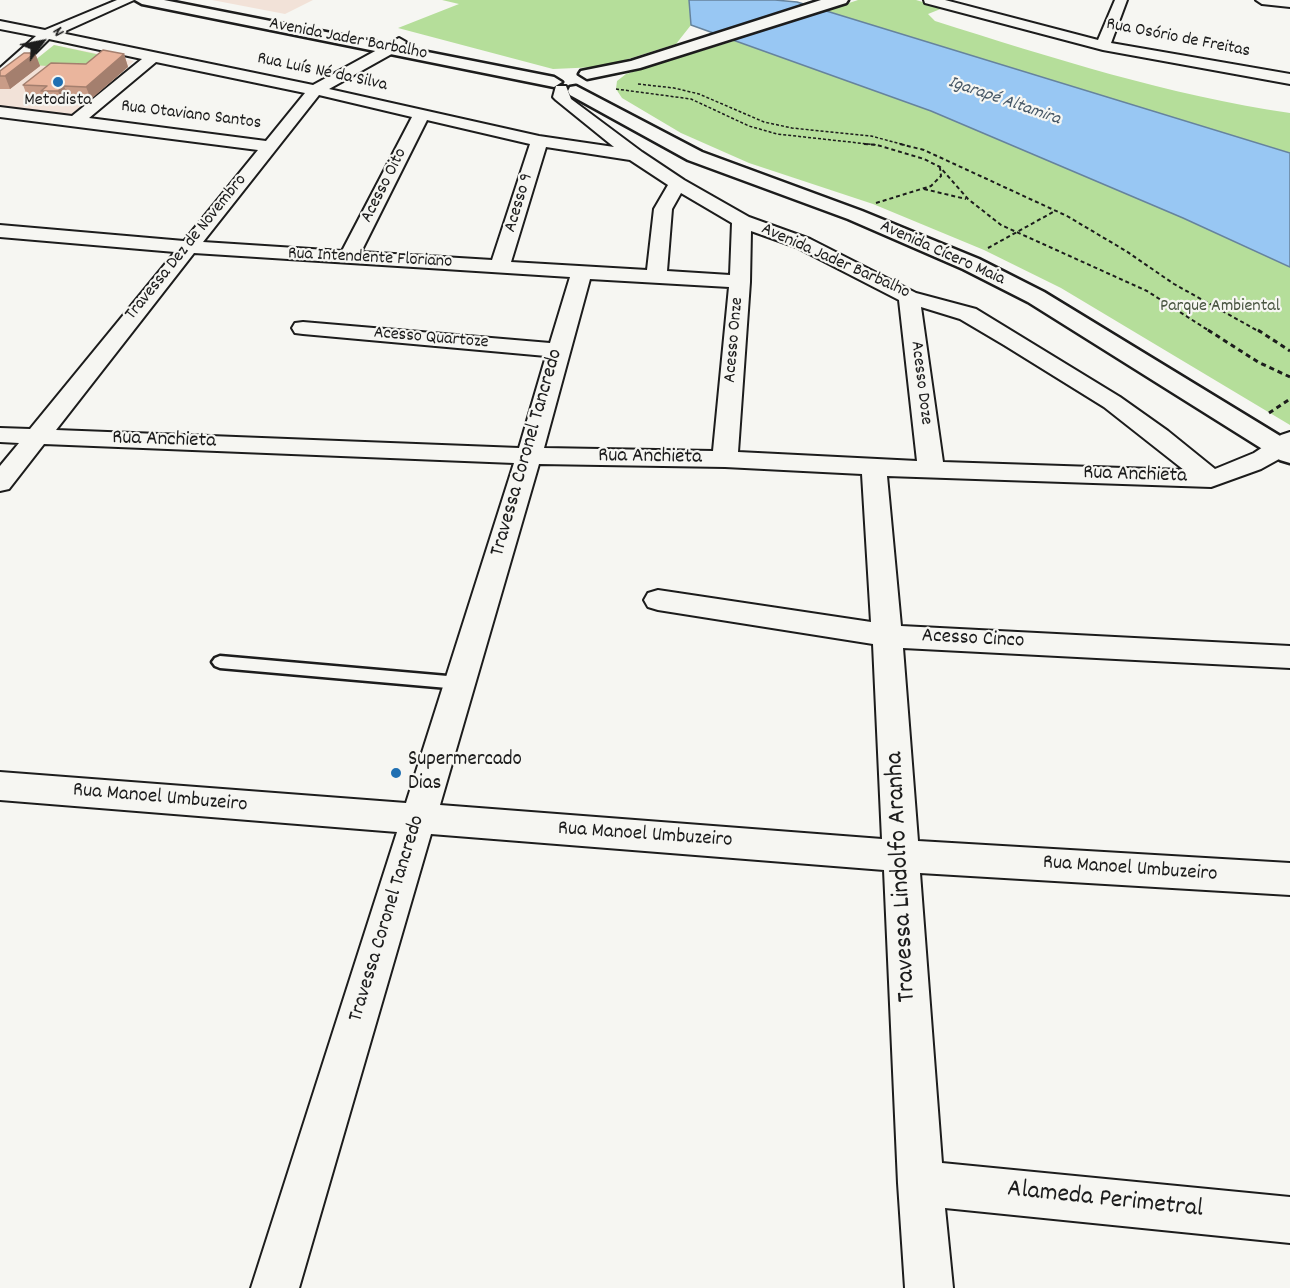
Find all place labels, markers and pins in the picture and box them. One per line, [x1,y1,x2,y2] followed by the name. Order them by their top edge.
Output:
[51,75,65,89] marker: Metodista
[24,91,92,113] place label: Metodista
[408,748,522,798] place label: Supermercado Dias
[389,766,403,780] marker: Supermercado Dias

